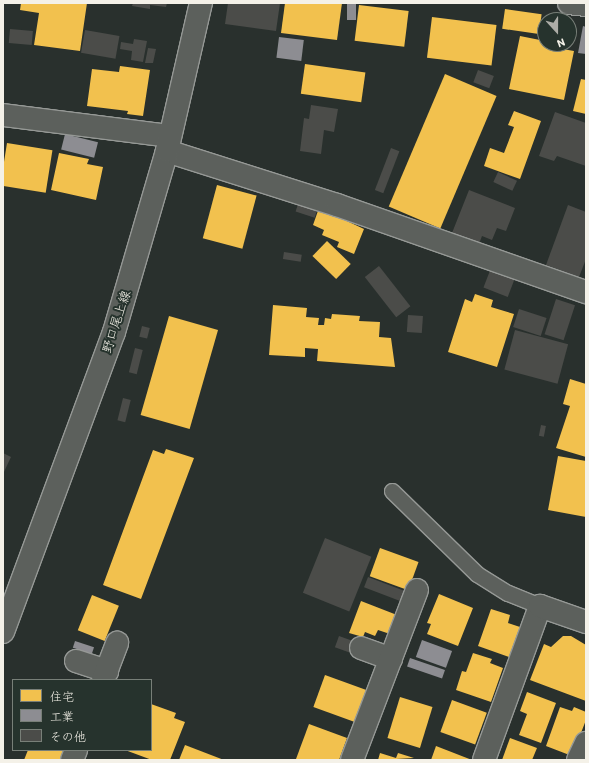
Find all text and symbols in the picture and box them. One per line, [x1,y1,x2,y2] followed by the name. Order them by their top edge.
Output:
[537,12,577,52] north arrow
[555,35,567,50] text: N
[100,289,134,355] street label: 野口尾上線
[12,679,152,751] legend
[50,690,74,704] text: 住宅
[50,710,74,724] text: 工業
[50,730,86,744] text: その他

